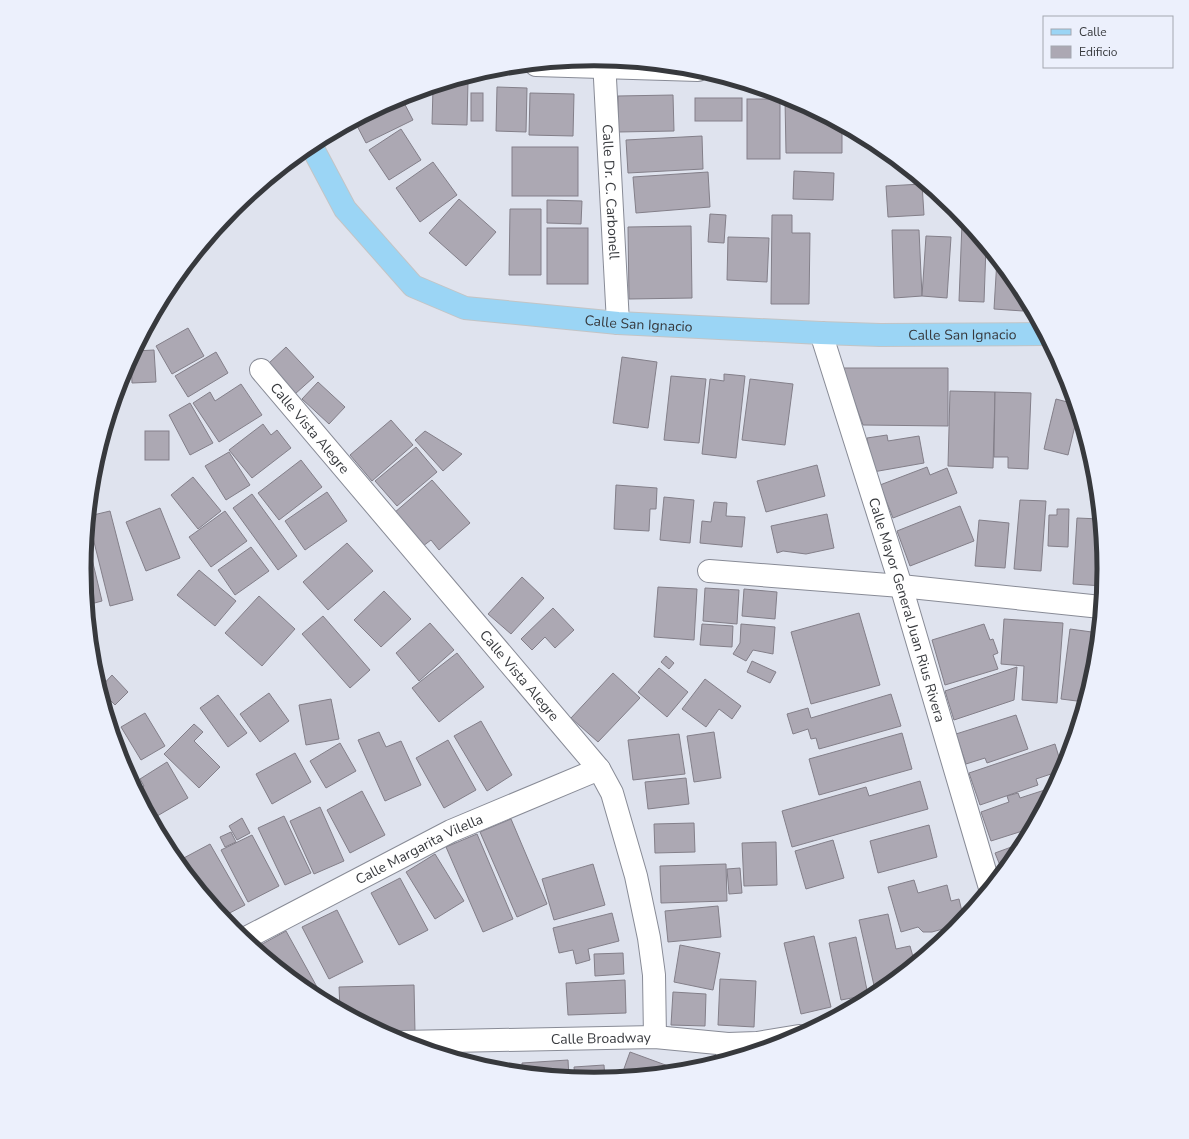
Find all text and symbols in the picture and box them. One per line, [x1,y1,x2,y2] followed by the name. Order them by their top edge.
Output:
[1043,16,1173,68] legend
[1079,24,1107,40] text: Calle
[1079,44,1118,60] text: Edificio
[597,124,624,261] street label: Calle Dr. C. Carbonell
[584,311,693,337] street label: Calle San Ignacio
[908,325,1017,345] street label: Calle San Ignacio
[266,379,354,478] street label: Calle Vista Alegre
[864,495,950,725] street label: Calle Mayor General Juan Rius Rivera
[475,626,563,725] street label: Calle Vista Alegre
[352,810,486,889] street label: Calle Margarita Vilella
[551,1028,652,1049] street label: Calle Broadway

